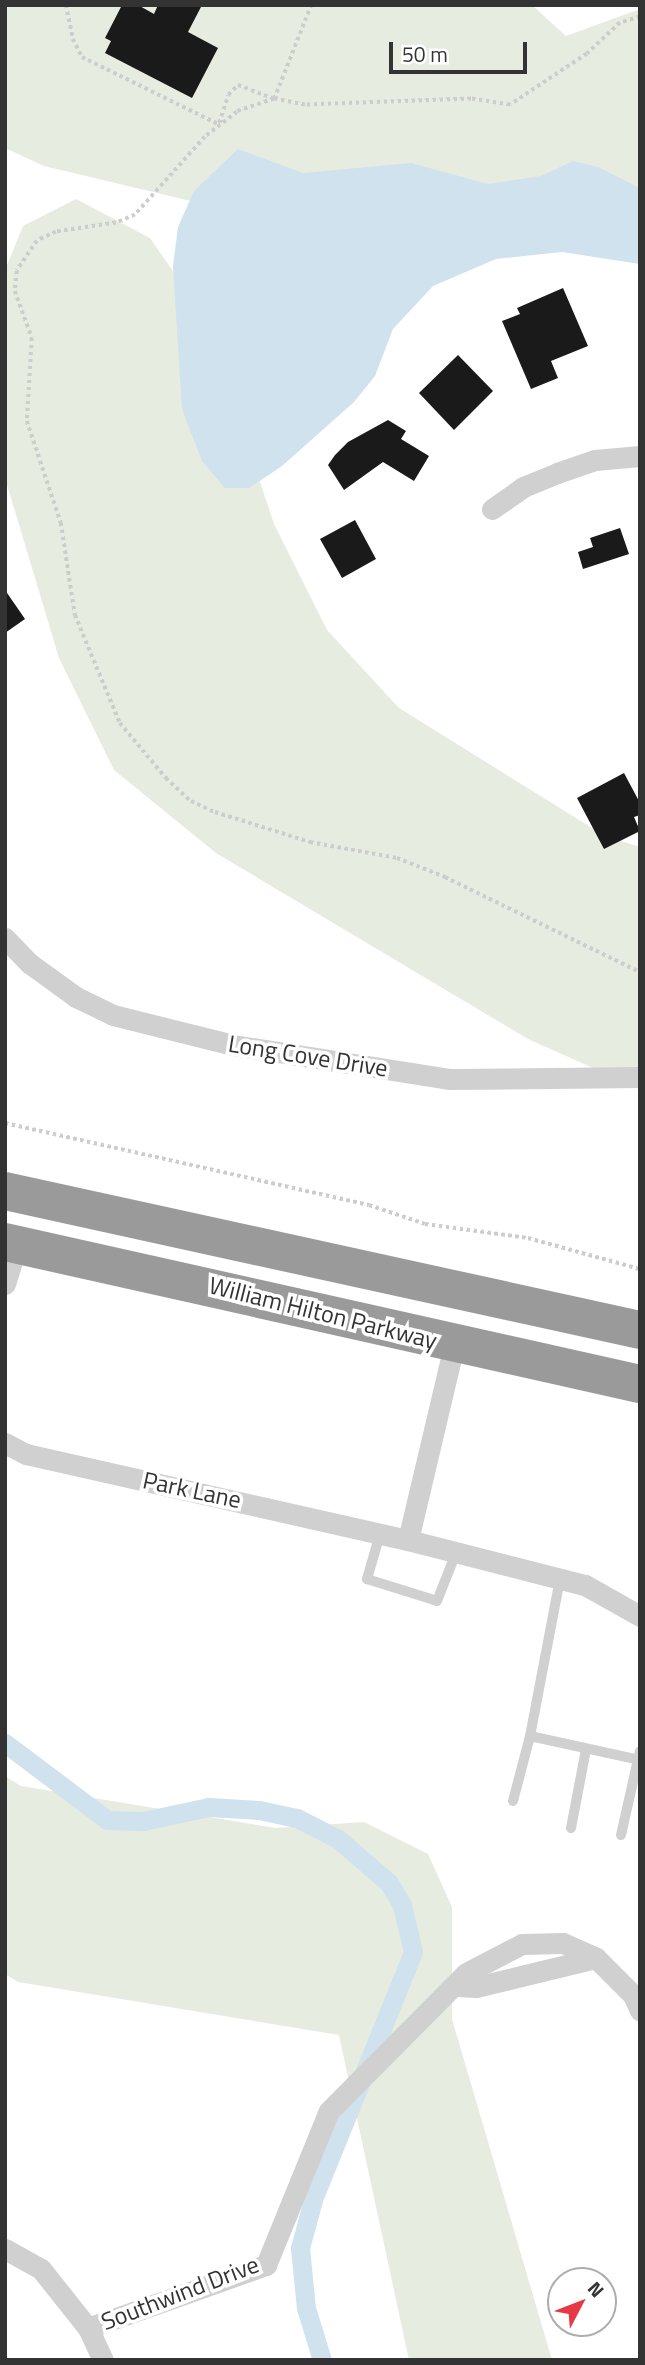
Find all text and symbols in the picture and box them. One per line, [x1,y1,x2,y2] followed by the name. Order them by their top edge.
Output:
[393,28,531,72] scale bar
[402,38,448,70] text: 50 m
[226,1029,390,1083] street label: Long Cove Drive
[206,1271,440,1355] street label: William Hilton Parkway
[140,1466,244,1514] street label: Park Lane
[97,2250,263,2336] street label: Southwind Drive
[547,2267,617,2337] north arrow
[581,2274,612,2304] text: N

